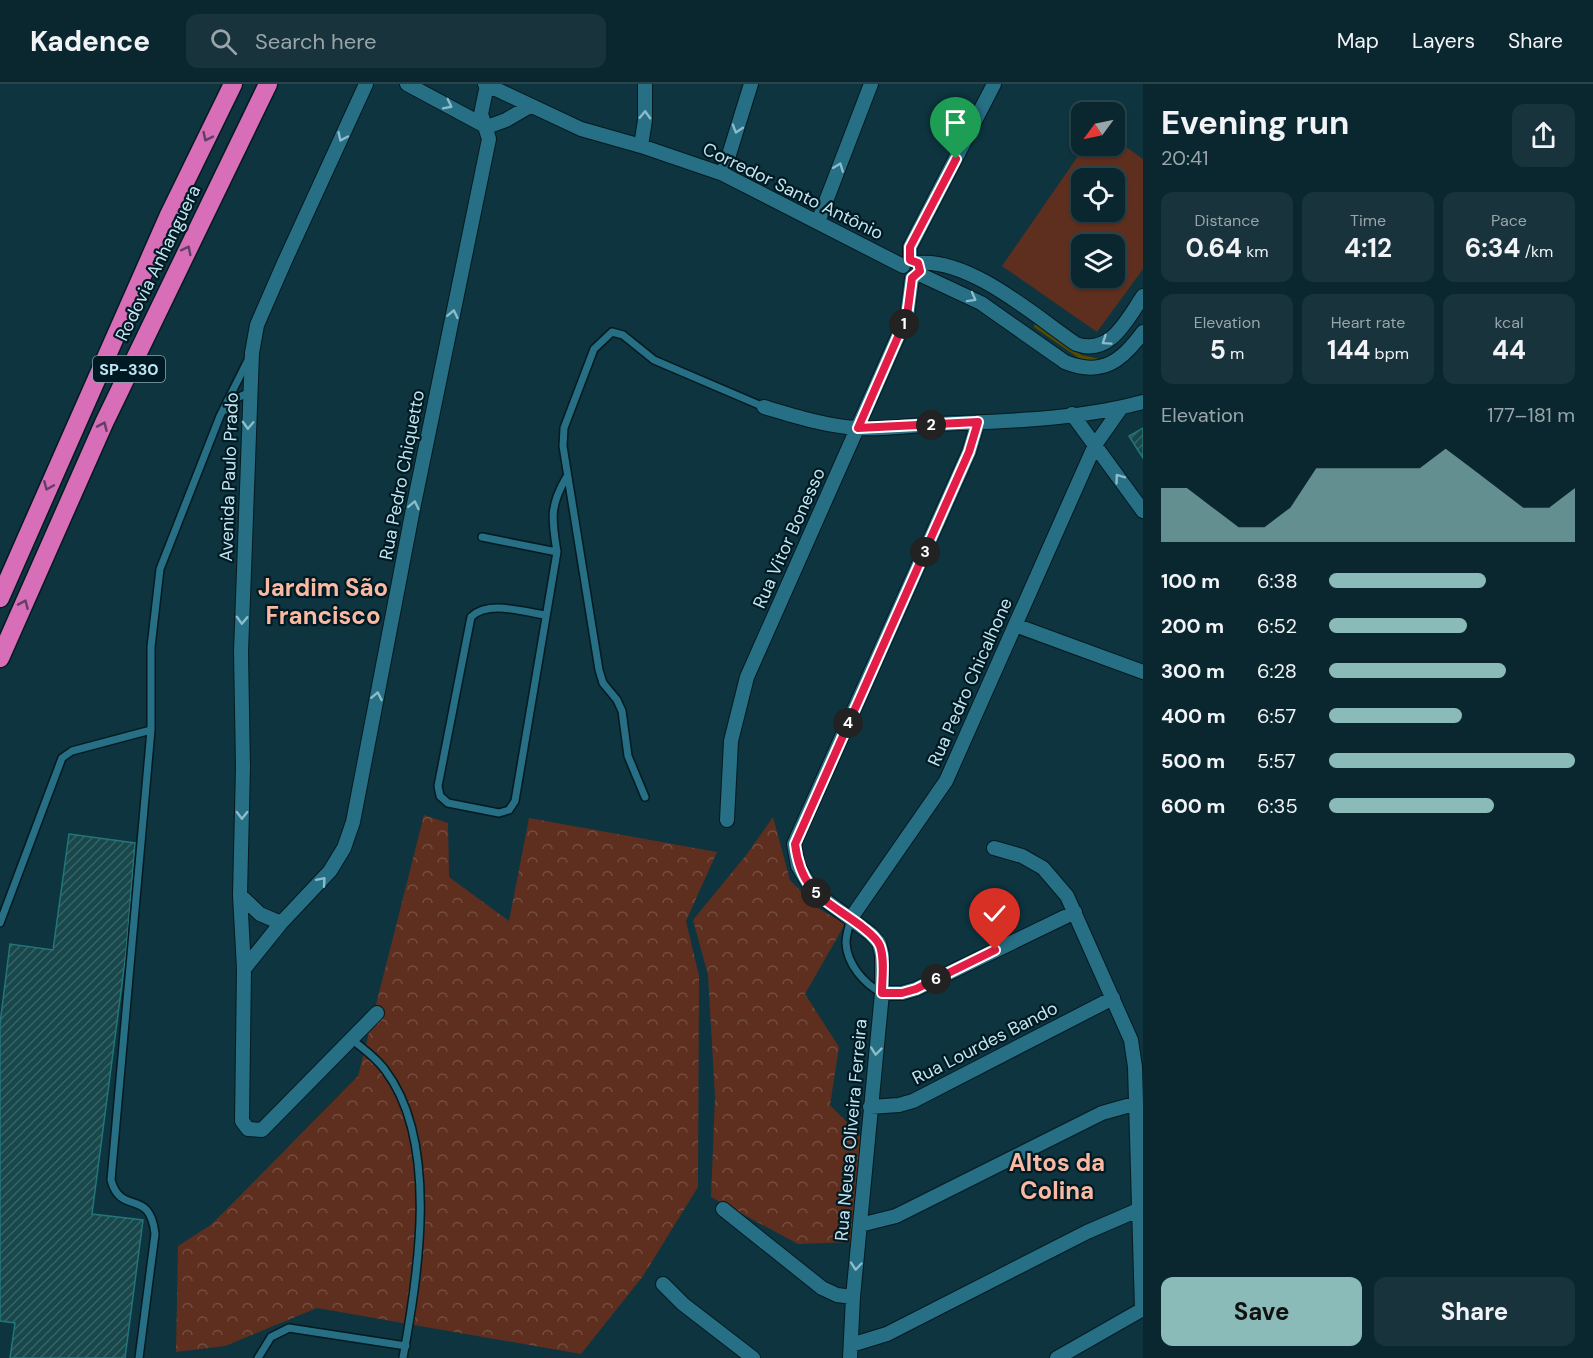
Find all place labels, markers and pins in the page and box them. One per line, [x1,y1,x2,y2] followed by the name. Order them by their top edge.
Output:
[930,97,981,159] pin
[889,309,919,339] pin: 1
[916,410,946,440] pin: 2
[910,537,940,567] pin: 3
[833,708,863,738] pin: 4
[801,878,831,908] pin: 5
[969,888,1020,950] pin
[921,964,951,994] pin: 6

